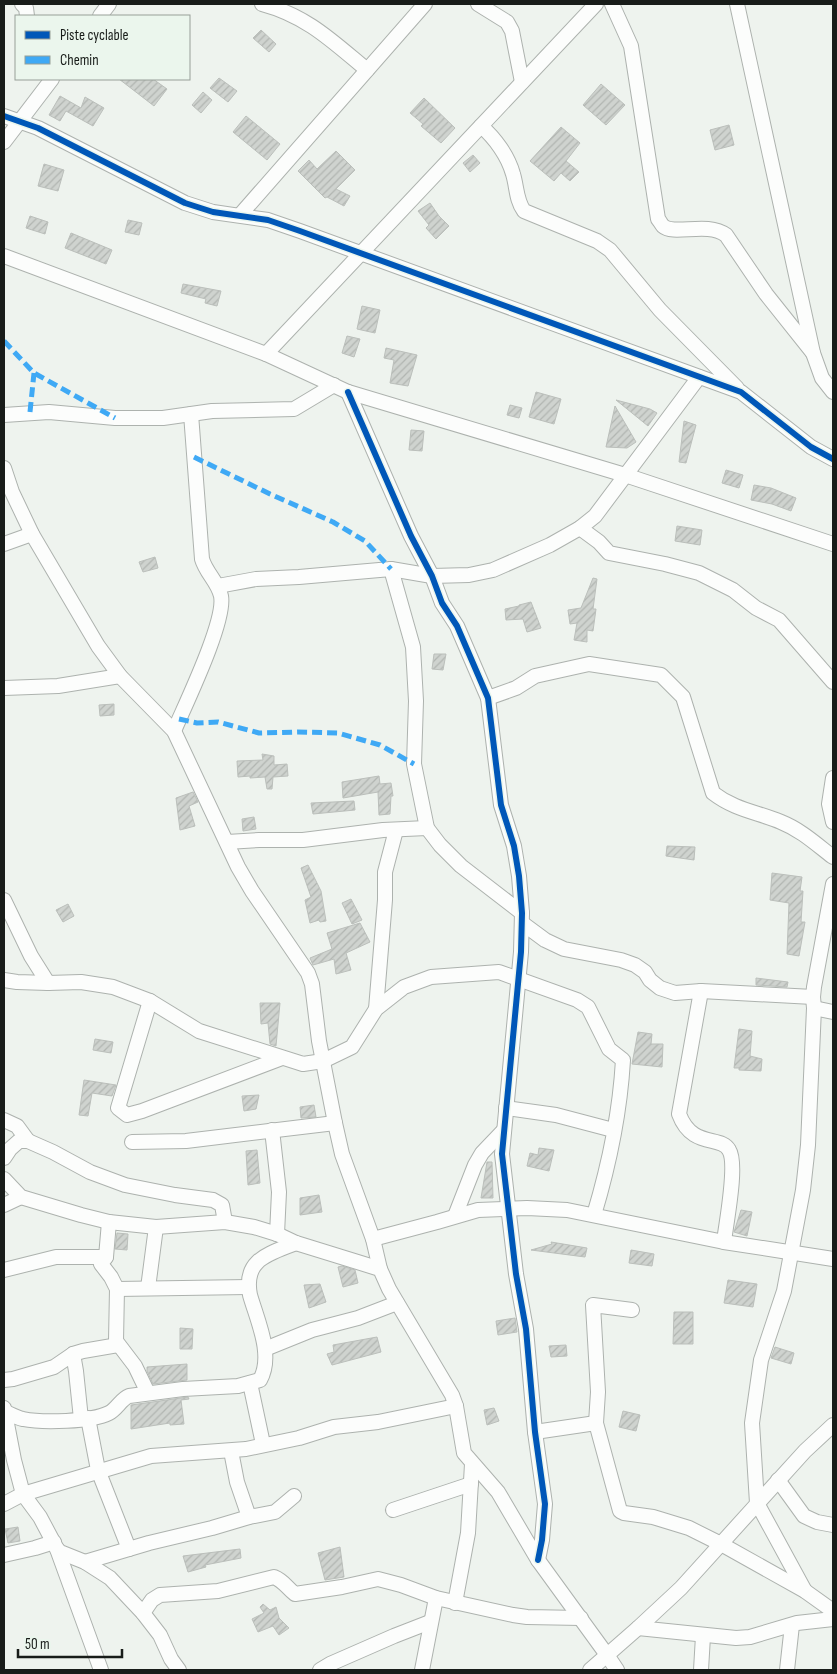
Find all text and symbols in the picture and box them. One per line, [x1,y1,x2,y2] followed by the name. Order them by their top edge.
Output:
[15,15,190,80] legend
[60,26,129,45] text: Piste cyclable
[60,51,99,70] text: Chemin
[18,1626,121,1658] scale bar
[25,1635,50,1654] text: 50 m

